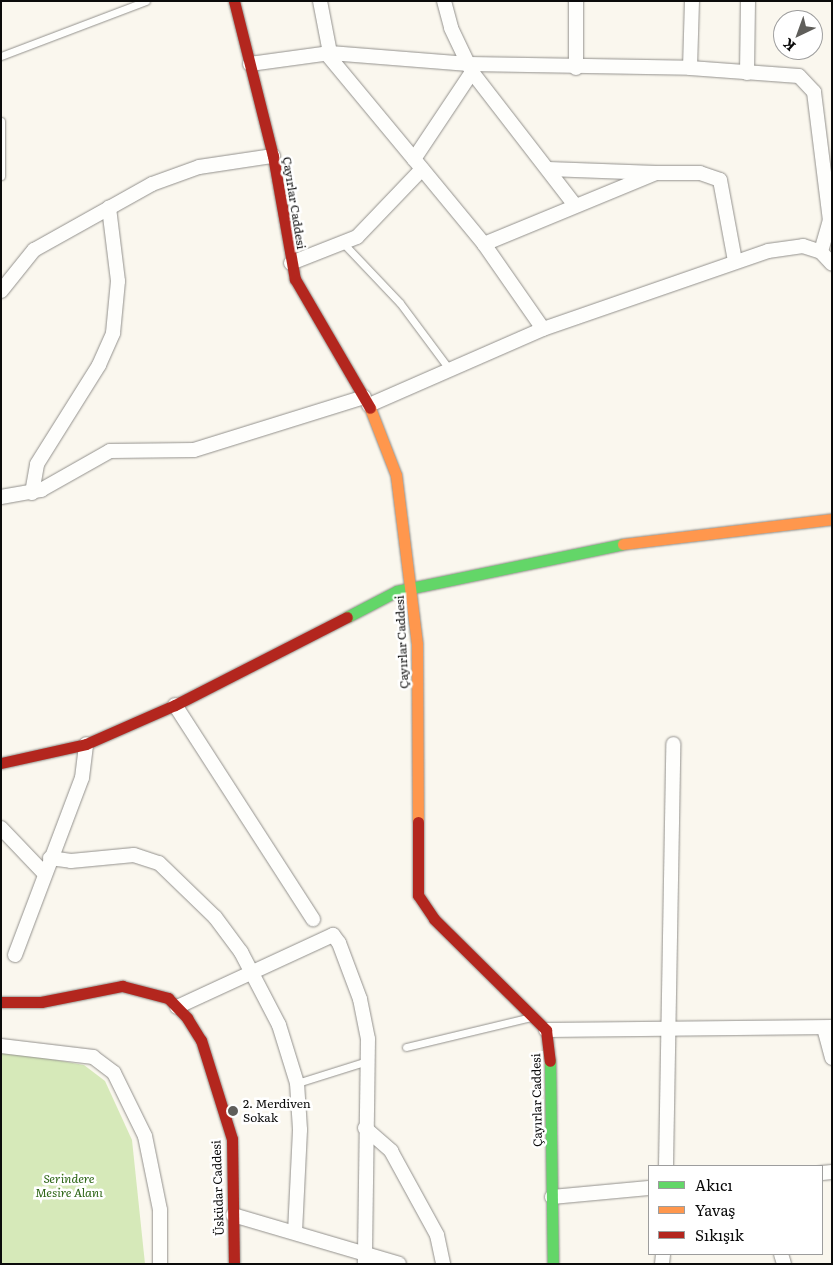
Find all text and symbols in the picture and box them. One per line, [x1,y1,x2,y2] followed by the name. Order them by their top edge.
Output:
[773,10,823,60] north arrow
[778,34,799,57] text: K
[280,156,308,250] street label: Çayırlar Caddesi
[392,595,412,689] street label: Çayırlar Caddesi
[529,1053,545,1147] street label: Çayırlar Caddesi
[243,1097,311,1125] place label: 2. Merdiven Sokak
[227,1105,239,1117] marker: 2. Merdiven Sokak
[209,1140,227,1236] street label: Üsküdar Caddesi
[648,1165,823,1255] legend
[35,1172,103,1200] park label: Serindere Mesire Alanı
[695,1173,733,1196] text: Akıcı
[695,1198,735,1221] text: Yavaş
[695,1223,744,1246] text: Sıkışık

